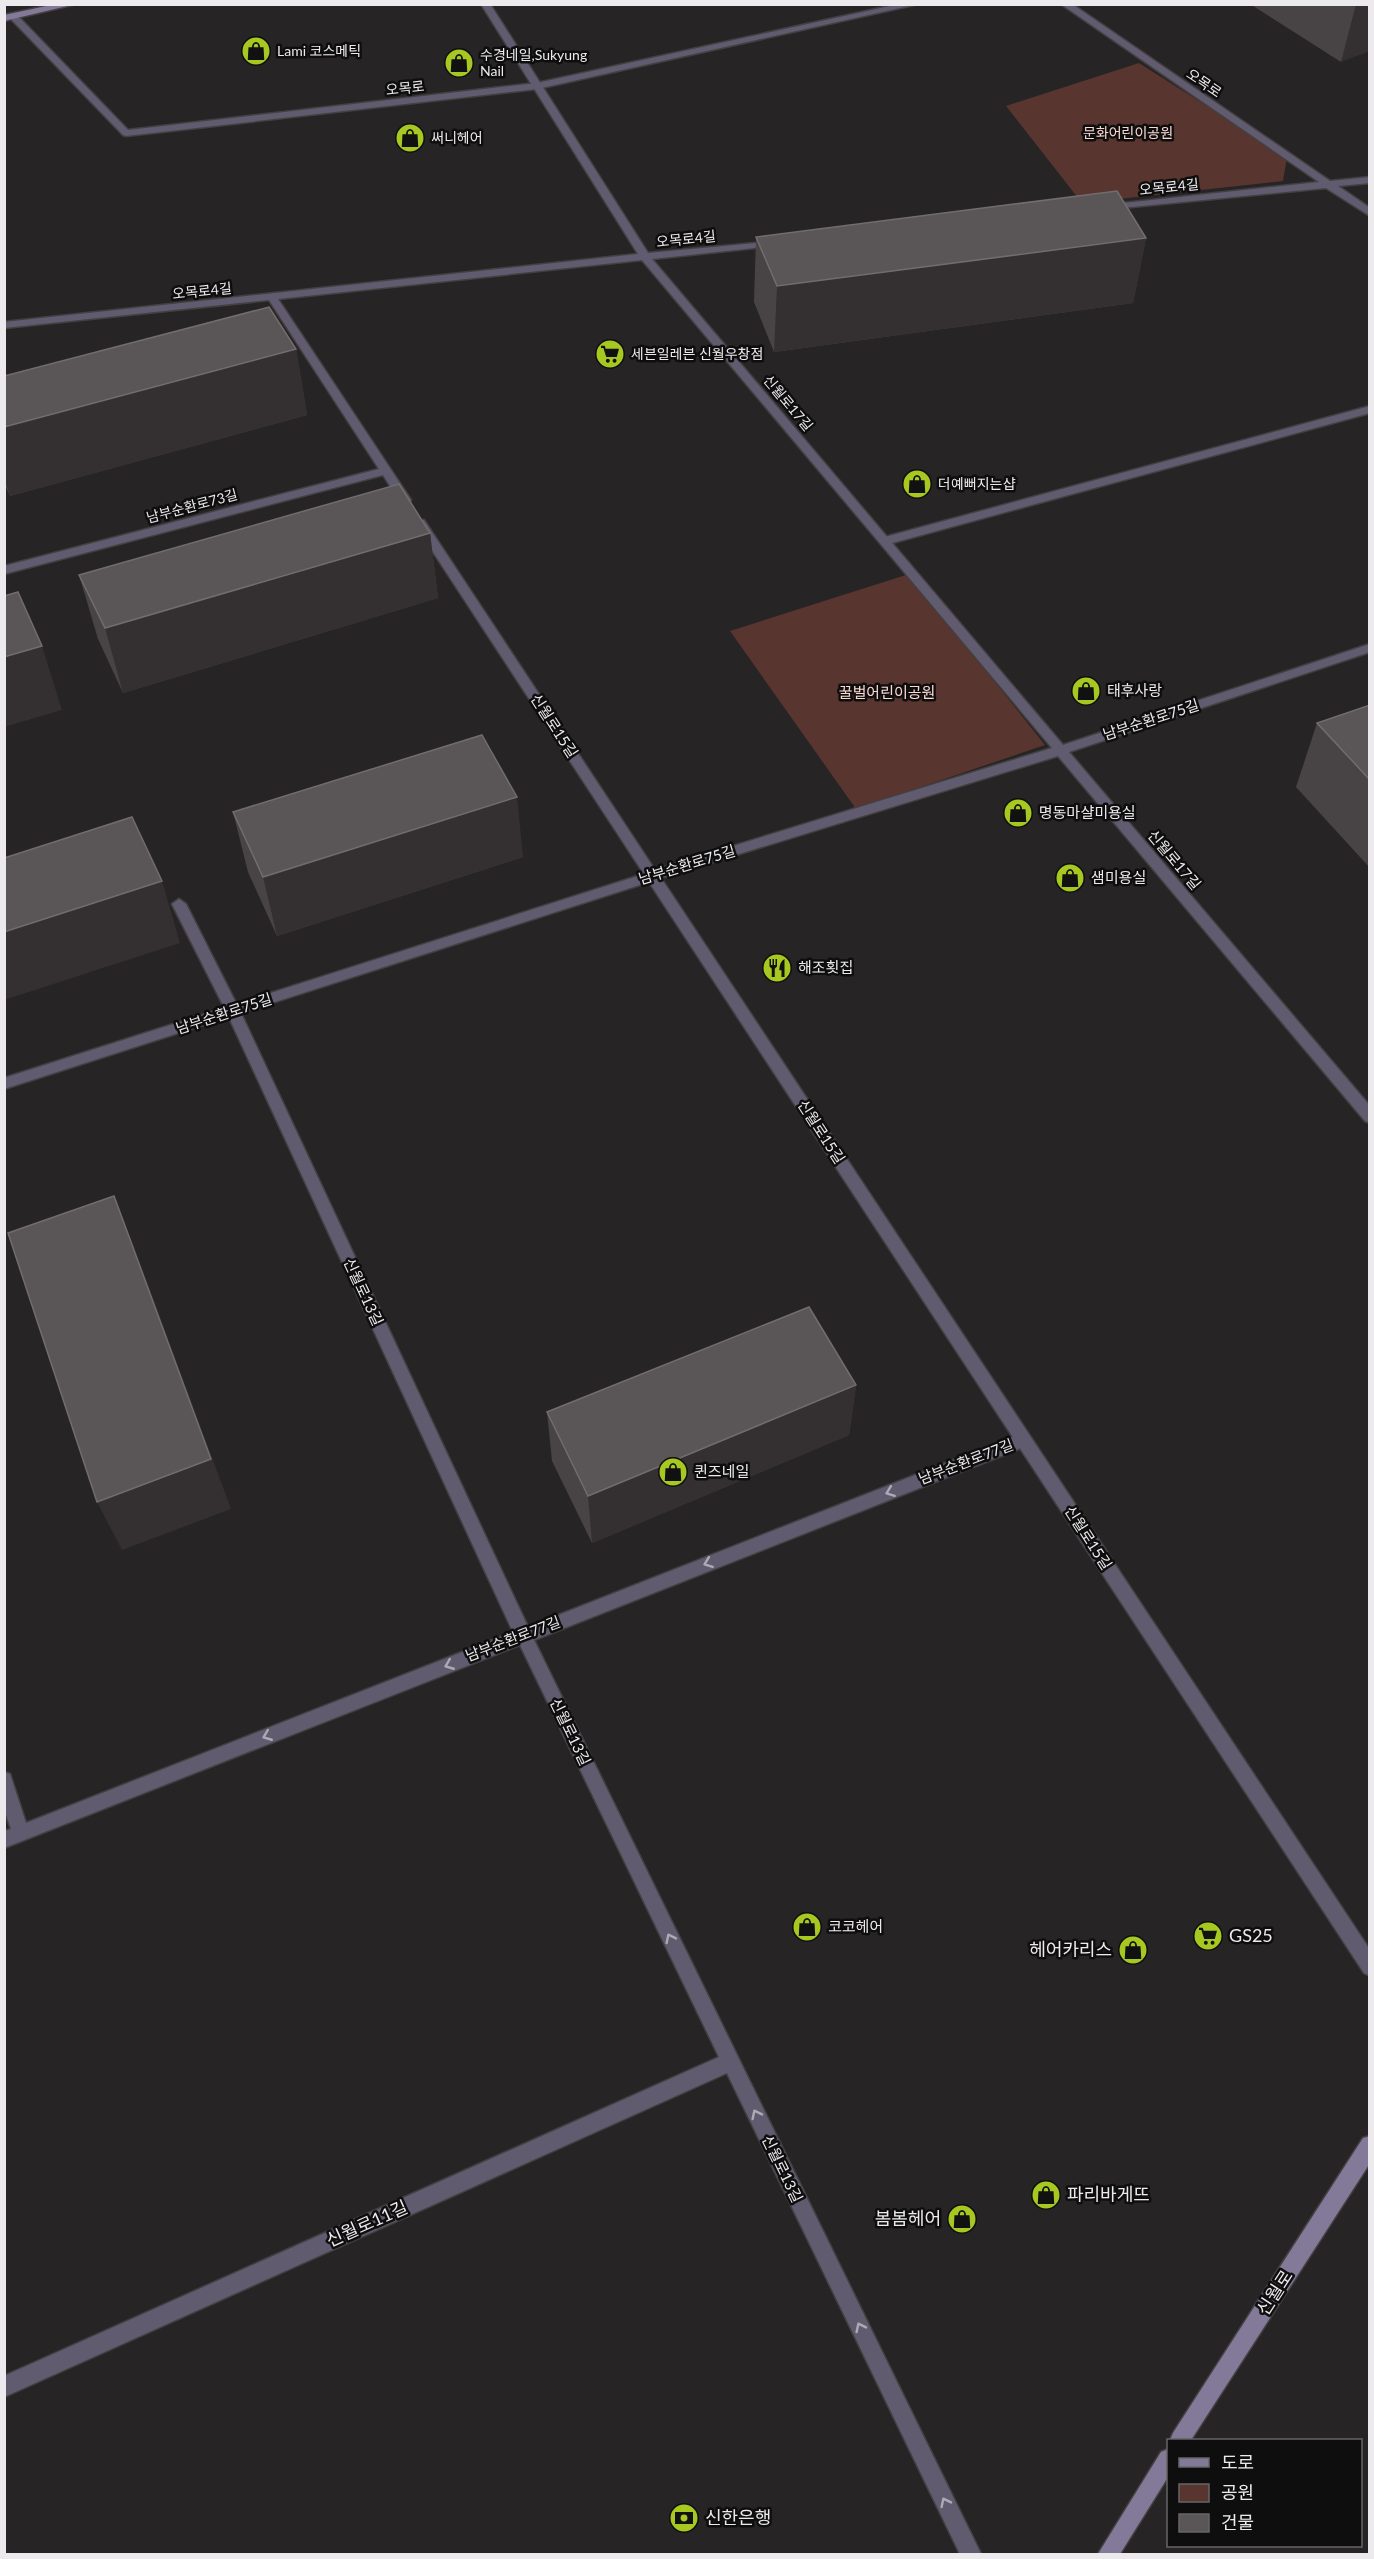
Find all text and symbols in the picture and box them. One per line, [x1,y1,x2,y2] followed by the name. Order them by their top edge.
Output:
[240,35,272,67] shop icon: Lami 코스메틱
[277,42,361,59] place label: Lami 코스메틱
[480,46,587,79] place label: 수경네일,Sukyung Nail
[443,47,475,79] shop icon: 수경네일,Sukyung Nail
[1184,65,1225,101] street label: 오목로
[385,77,425,98] street label: 오목로
[394,122,426,154] shop icon: 써니헤어
[1083,124,1173,141] park label: 문화어린이공원
[431,129,483,146] place label: 써니헤어
[1138,175,1199,198] street label: 오목로4길
[655,227,716,250] street label: 오목로4길
[171,279,232,302] street label: 오목로4길
[594,338,626,370] supermarket icon: 세븐일레븐 신월우창점
[631,345,763,362] place label: 세븐일레븐 신월우창점
[760,371,817,434] street label: 신월로17길
[901,468,933,500] shop icon: 더예뻐지는샵
[938,475,1015,492] place label: 더예뻐지는샵
[144,485,239,526] street label: 남부순환로73길
[1070,675,1102,707] shop icon: 태후사랑
[1107,681,1162,699] place label: 태후사랑
[839,683,935,701] park label: 꿀벌어린이공원
[528,690,582,761] street label: 신월로15길
[1100,695,1201,743] street label: 남부순환로75길
[1002,797,1034,829] shop icon: 명동마샬미용실
[1039,803,1136,821] place label: 명동마샬미용실
[1145,826,1205,893] street label: 신월로17길
[636,841,737,887] street label: 남부순환로75길
[1054,862,1086,894] shop icon: 샘미용실
[1091,868,1146,886] place label: 샘미용실
[761,952,793,984] restaurant icon: 해조횟집
[798,958,853,976] place label: 해조횟집
[173,989,274,1037] street label: 남부순환로75길
[795,1096,849,1167] street label: 신월로15길
[340,1255,387,1328] street label: 신월로13길
[916,1435,1016,1487] street label: 남부순환로77길
[657,1456,689,1488] shop icon: 퀸즈네일
[694,1462,749,1480] place label: 퀸즈네일
[885,1484,896,1497] one-way arrow
[1062,1502,1116,1573] street label: 신월로15길
[704,1556,715,1568] one-way arrow
[463,1612,563,1664] street label: 남부순환로77길
[444,1658,455,1670] one-way arrow
[547,1695,595,1768] street label: 신월로13길
[262,1729,273,1741] one-way arrow
[791,1911,823,1943] shop icon: 코코헤어
[828,1917,883,1935] place label: 코코헤어
[1192,1920,1224,1952] supermarket icon: GS25
[1229,1924,1273,1946] place label: GS25
[666,1934,678,1945] one-way arrow
[1117,1934,1149,1966] shop icon: 헤어카리스
[1029,1938,1112,1960] place label: 헤어카리스
[751,2109,763,2120] one-way arrow
[759,2132,807,2205] street label: 신월로13길
[1030,2179,1062,2211] shop icon: 파리바게뜨
[1067,2183,1150,2205] place label: 파리바게뜨
[322,2195,411,2251] street label: 신월로11길
[946,2203,978,2235] shop icon: 봄봄헤어
[875,2207,941,2229] place label: 봄봄헤어
[1251,2266,1297,2319] street label: 신월로
[855,2322,867,2333] one-way arrow
[1167,2439,1362,2547] legend
[1221,2451,1254,2473] text: 도로
[1221,2481,1254,2503] text: 공원
[941,2497,952,2508] one-way arrow
[668,2502,700,2534] bank icon: 신한은행
[705,2506,771,2528] place label: 신한은행
[1221,2511,1254,2533] text: 건물

